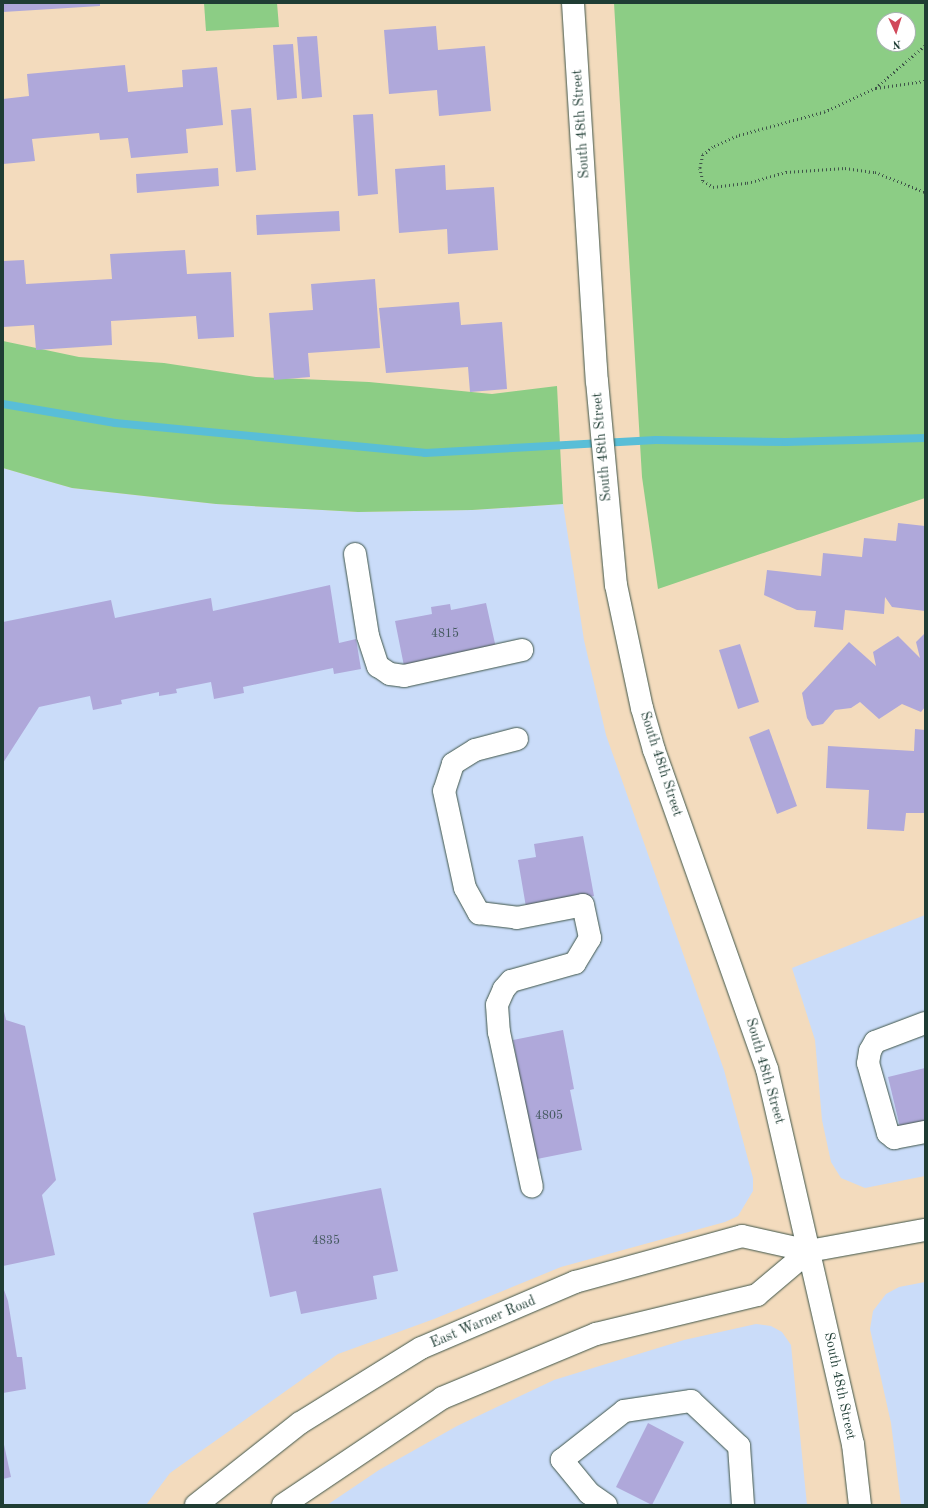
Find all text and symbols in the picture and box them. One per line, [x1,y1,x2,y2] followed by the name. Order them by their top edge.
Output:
[876,12,916,52] north arrow
[892,38,901,49] text: N
[569,69,593,179] street label: South 48th Street
[589,392,615,502] street label: South 48th Street
[431,628,459,642] house number: 4815
[636,709,686,819] street label: South 48th Street
[742,1016,788,1126] street label: South 48th Street
[535,1110,563,1124] house number: 4805
[312,1235,340,1249] house number: 4835
[428,1292,538,1352] street label: East Warner Road
[820,1331,860,1441] street label: South 48th Street

